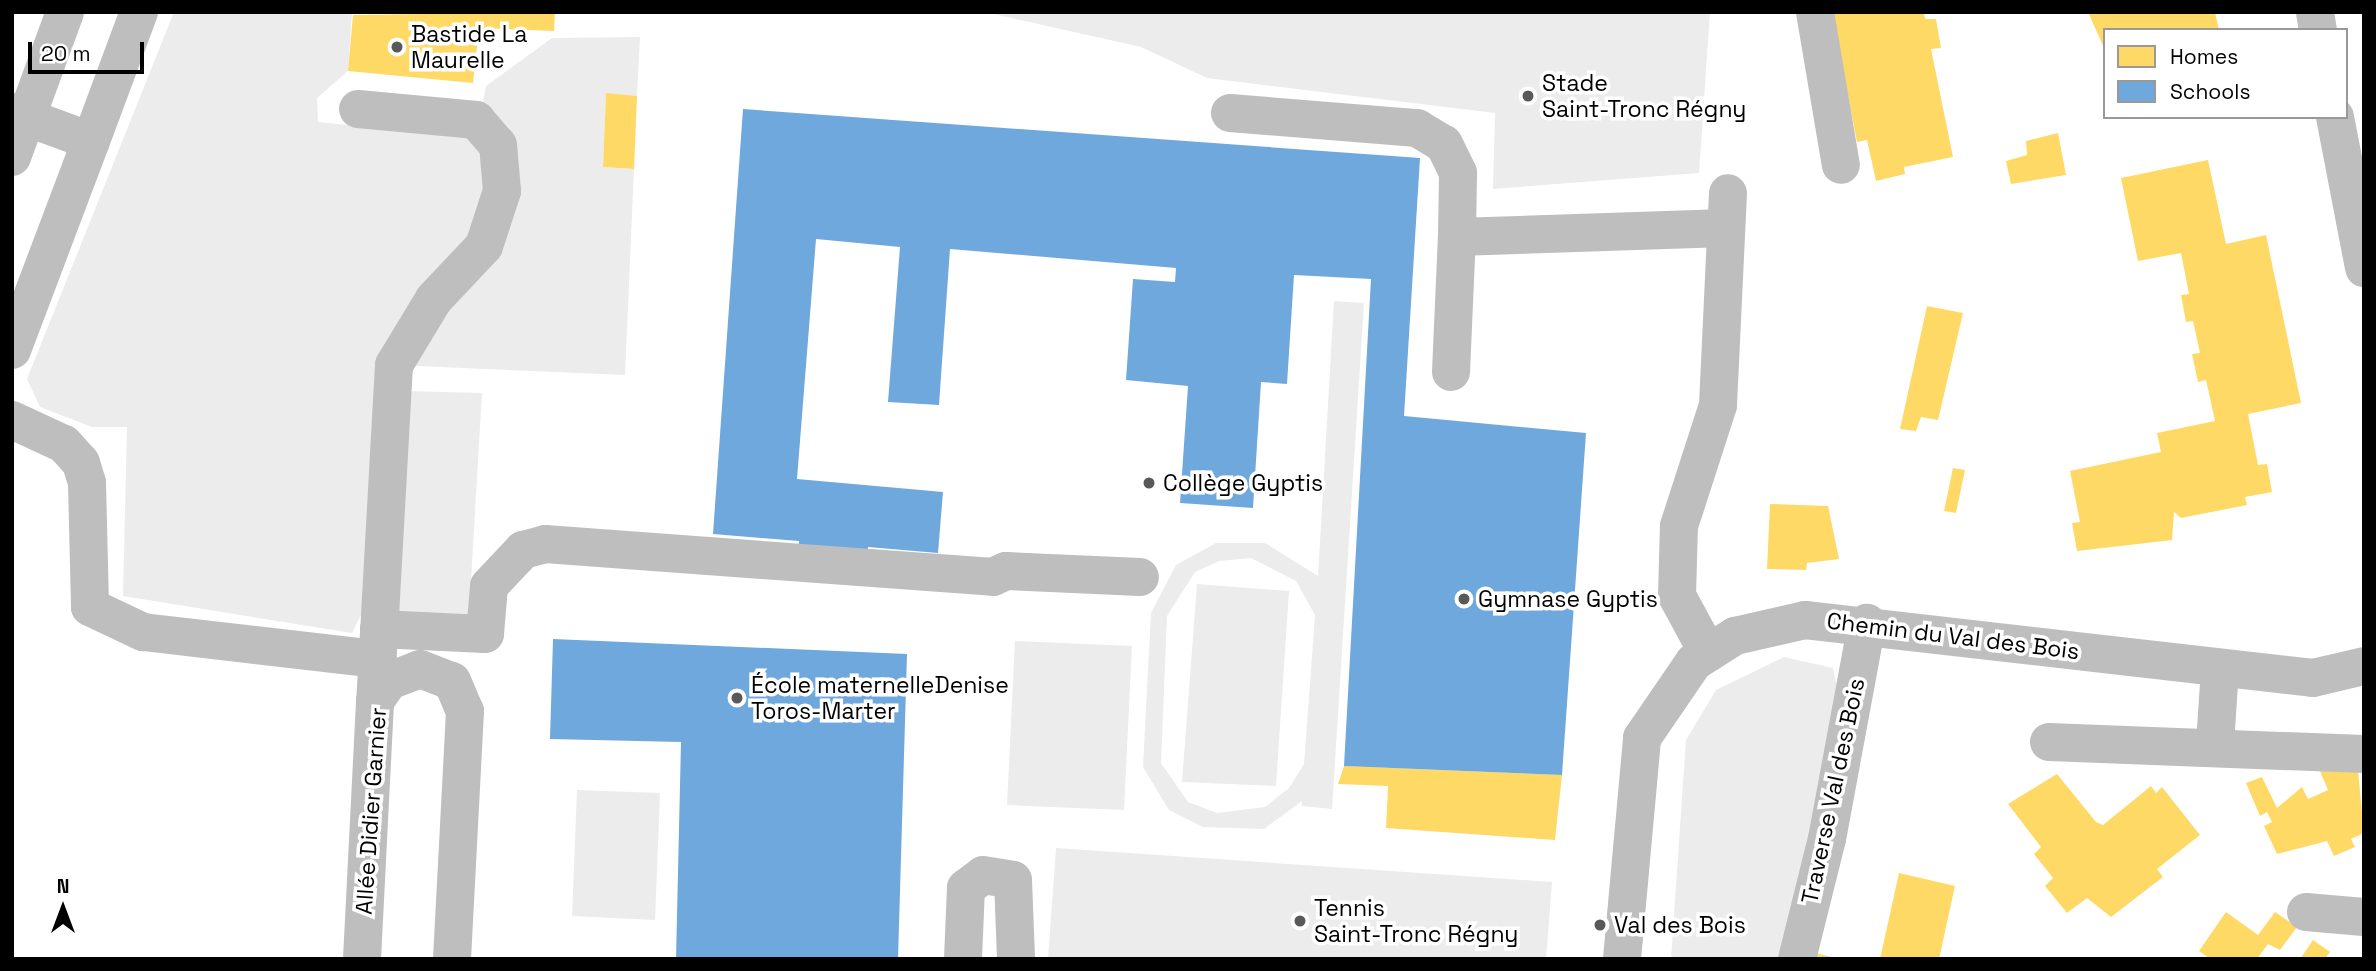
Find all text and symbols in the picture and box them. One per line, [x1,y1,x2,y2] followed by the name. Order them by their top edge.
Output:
[411,20,528,74] place label: Bastide La Maurelle
[32,28,147,72] scale bar
[2103,28,2348,119] legend
[389,39,405,55] marker: Bastide La Maurelle
[41,40,91,67] text: 20 m
[2170,43,2238,70] text: Homes
[1542,69,1746,123] place label: Stade Saint-Tronc Régny
[2170,78,2250,105] text: Schools
[1520,88,1536,104] marker: Stade Saint-Tronc Régny
[1163,469,1323,497] place label: Collège Gyptis
[1141,475,1157,491] marker: Collège Gyptis
[1478,585,1658,613] place label: Gymnase Gyptis
[1456,591,1472,607] marker: Gymnase Gyptis
[1825,607,2081,665] street label: Chemin du Val des Bois
[751,671,1009,725] place label: École maternelleDenise Toros-Marter
[1796,676,1870,906] street label: Traverse Val des Bois
[729,690,745,706] marker: École maternelleDenise Toros-Marter
[350,707,392,915] street label: Allée Didier Garnier
[28,873,98,943] north arrow
[57,874,69,899] text: N
[1314,894,1518,948] place label: Tennis Saint-Tronc Régny
[1614,911,1746,939] place label: Val des Bois
[1292,913,1308,929] marker: Tennis Saint-Tronc Régny
[1592,917,1608,933] marker: Val des Bois

